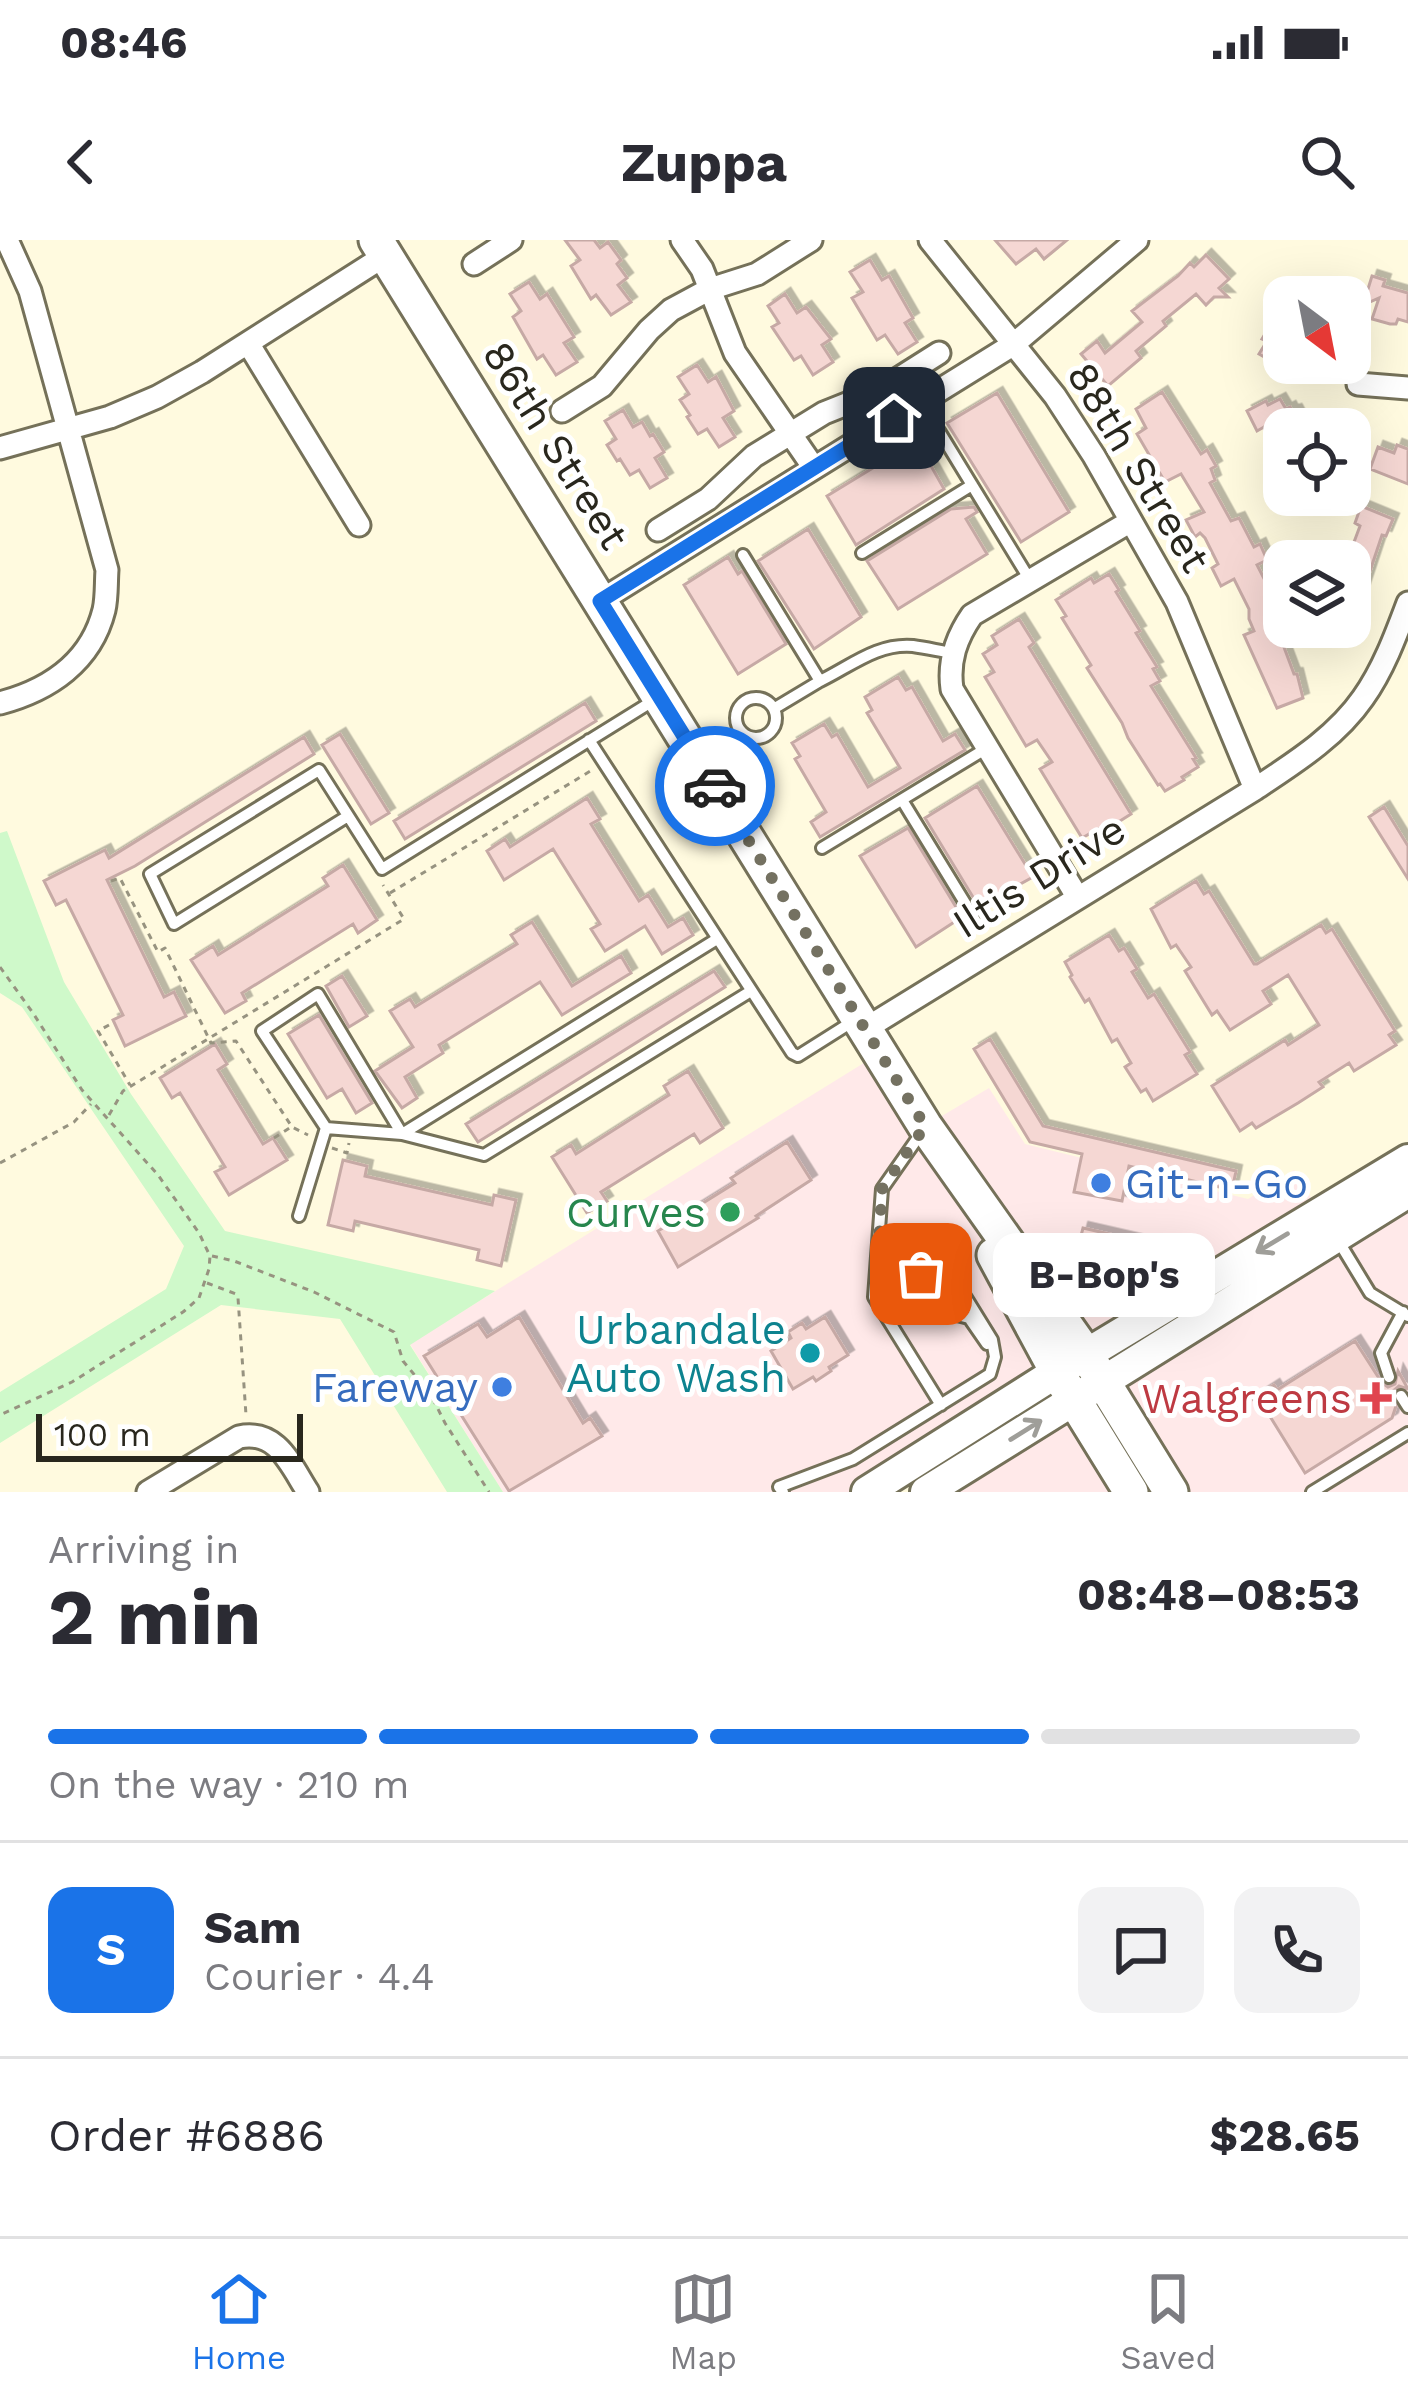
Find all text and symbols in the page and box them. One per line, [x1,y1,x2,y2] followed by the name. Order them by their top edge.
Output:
[60,16,188,69] text: 08:46
[48,129,114,195] icon: back
[1294,129,1360,195] icon: search
[621,131,787,194] text: Zuppa
[1263,276,1371,384] north arrow
[1263,276,1371,648] map controls
[473,332,639,558] street label: 86th Street
[1057,353,1221,581] street label: 88th Street
[843,367,945,469] pin
[861,385,927,451] icon: home
[1263,408,1371,516] button: locate
[1263,540,1371,648] button: layers
[655,726,775,846] courier
[682,753,748,819] icon: car
[944,804,1134,948] street label: Iltis Drive
[1125,1159,1308,1208] place label: Git-n-Go
[1088,1170,1114,1196] marker: Git-n-Go
[566,1188,706,1237] place label: Curves
[717,1199,743,1225] marker: Curves
[870,1223,972,1325] pin
[1256,1231,1290,1255] one-way arrow
[993,1232,1215,1316] callout: B-Bop's
[888,1241,954,1307] icon: bag
[1028,1252,1180,1297] text: B-Bop's
[566,1305,786,1402] place label: Urbandale Auto Wash
[797,1340,823,1366] marker: Urbandale Auto Wash
[312,1363,478,1412] place label: Fareway
[489,1374,515,1400] marker: Fareway
[1141,1374,1352,1423] place label: Walgreens
[1363,1385,1389,1411] marker: Walgreens
[36,1408,303,1461] scale bar
[54,1415,151,1454] text: 100 m
[1008,1418,1042,1442] one-way arrow
[48,1527,239,1572] text: Arriving in
[1077,1568,1360,1621] text: 08:48–08:53
[48,1571,261,1663] text: 2 min
[48,1762,409,1807] text: On the way · 210 m
[1078,1887,1204,2013] button: chat
[1234,1887,1360,2013] button: phone
[204,1901,301,1954] text: Sam
[96,1923,126,1976] text: S
[204,1954,435,1999] text: Courier · 4.4
[48,2109,325,2162] text: Order #6886
[1209,2109,1360,2162] text: $28.65
[192,2266,286,2377] tab: Home
[670,2266,737,2377] tab: Map
[1120,2266,1216,2377] tab: Saved

